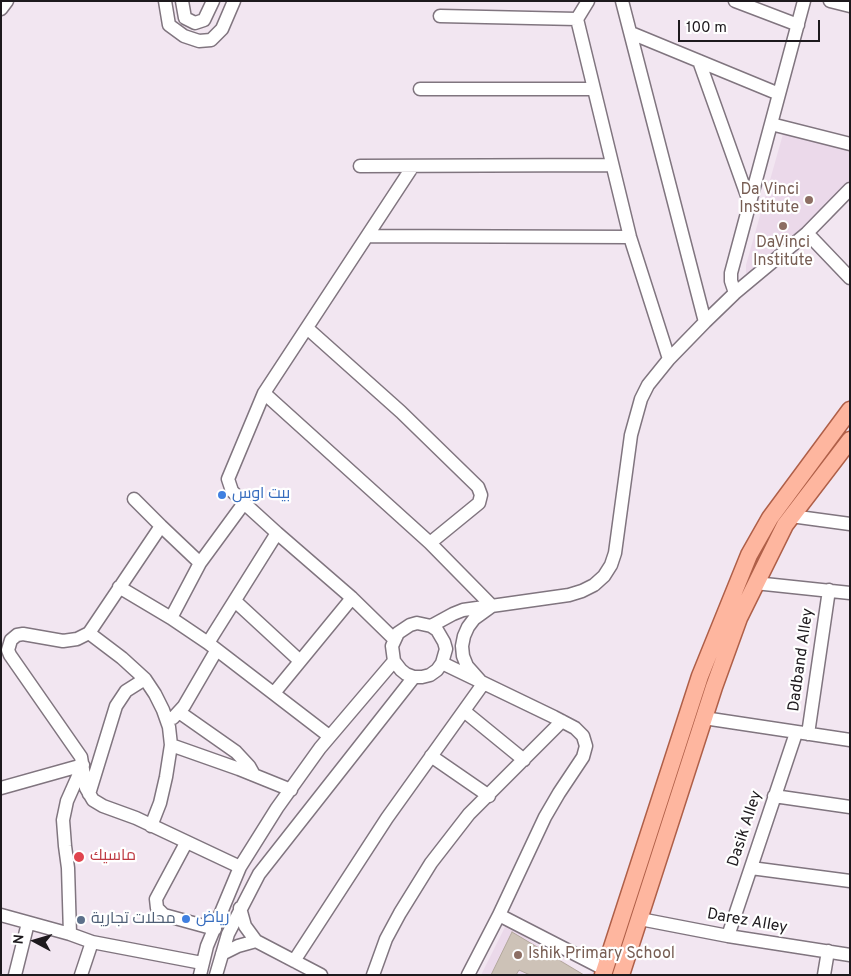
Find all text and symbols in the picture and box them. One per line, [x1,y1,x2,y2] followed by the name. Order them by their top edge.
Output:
[681,10,824,42] scale bar
[686,19,727,38] text: 100 m
[739,181,799,219] place label: Da Vinci Institute
[803,194,815,206] marker: Da Vinci Institute
[777,220,789,232] marker: DaVinci Institute
[753,234,813,272] place label: DaVinci Institute
[232,485,290,505] place label: بيت اوس
[216,489,228,501] marker: بيت اوس
[785,607,819,713] street label: Dadband Alley
[725,789,767,869] street label: Dasik Alley
[90,847,136,867] place label: ماسيك
[72,850,86,864] marker: ماسيك
[705,905,789,939] street label: Darez Alley
[196,909,230,929] place label: رياض
[91,910,176,930] place label: محلات تجارية
[180,913,192,925] marker: رياض
[75,914,87,926] marker: محلات تجارية
[10,916,60,966] north arrow
[11,933,29,945] text: N
[528,945,675,965] place label: Ishik Primary School
[512,949,524,961] marker: Ishik Primary School

